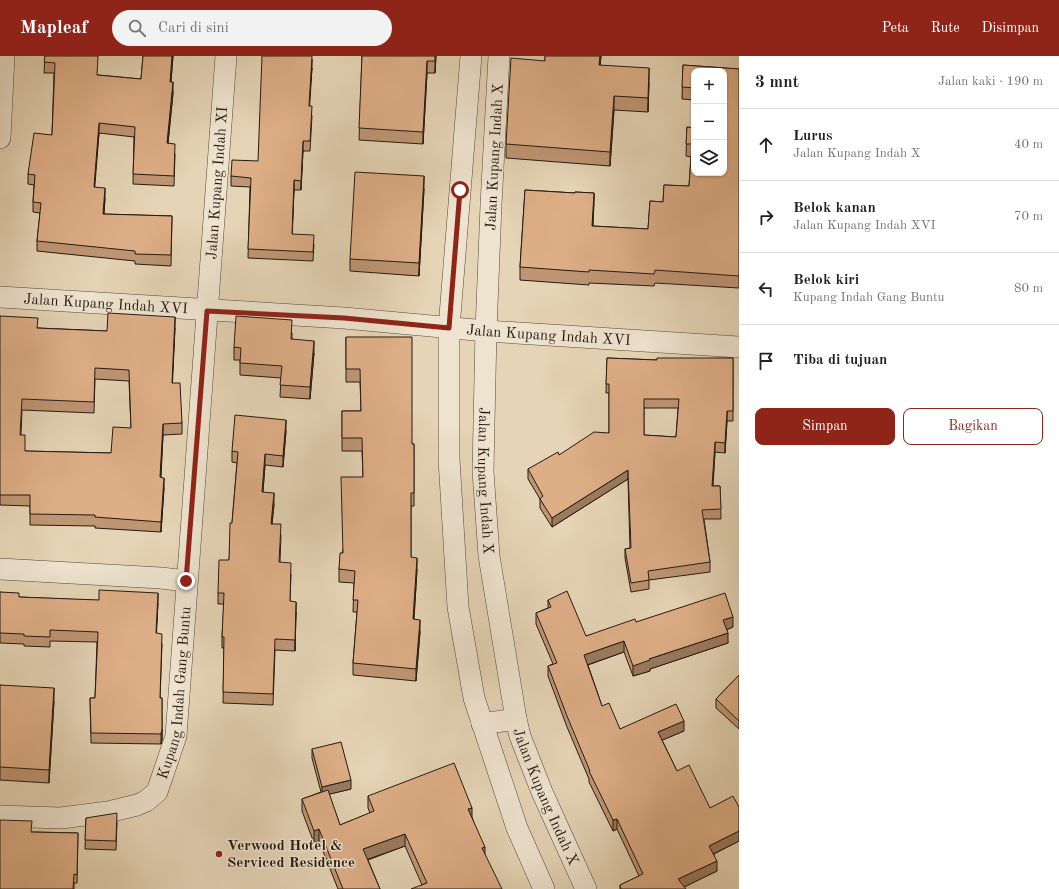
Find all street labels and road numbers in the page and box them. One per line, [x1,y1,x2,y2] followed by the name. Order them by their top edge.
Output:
[484,83,507,231] street label: Jalan Kupang Indah X
[205,106,231,260] street label: Jalan Kupang Indah XI
[23,292,188,317] street label: Jalan Kupang Indah XVI
[466,323,631,349] street label: Jalan Kupang Indah XVI
[474,407,495,555] street label: Jalan Kupang Indah X
[156,606,195,781] street label: Kupang Indah Gang Buntu
[509,727,580,868] street label: Jalan Kupang Indah X

